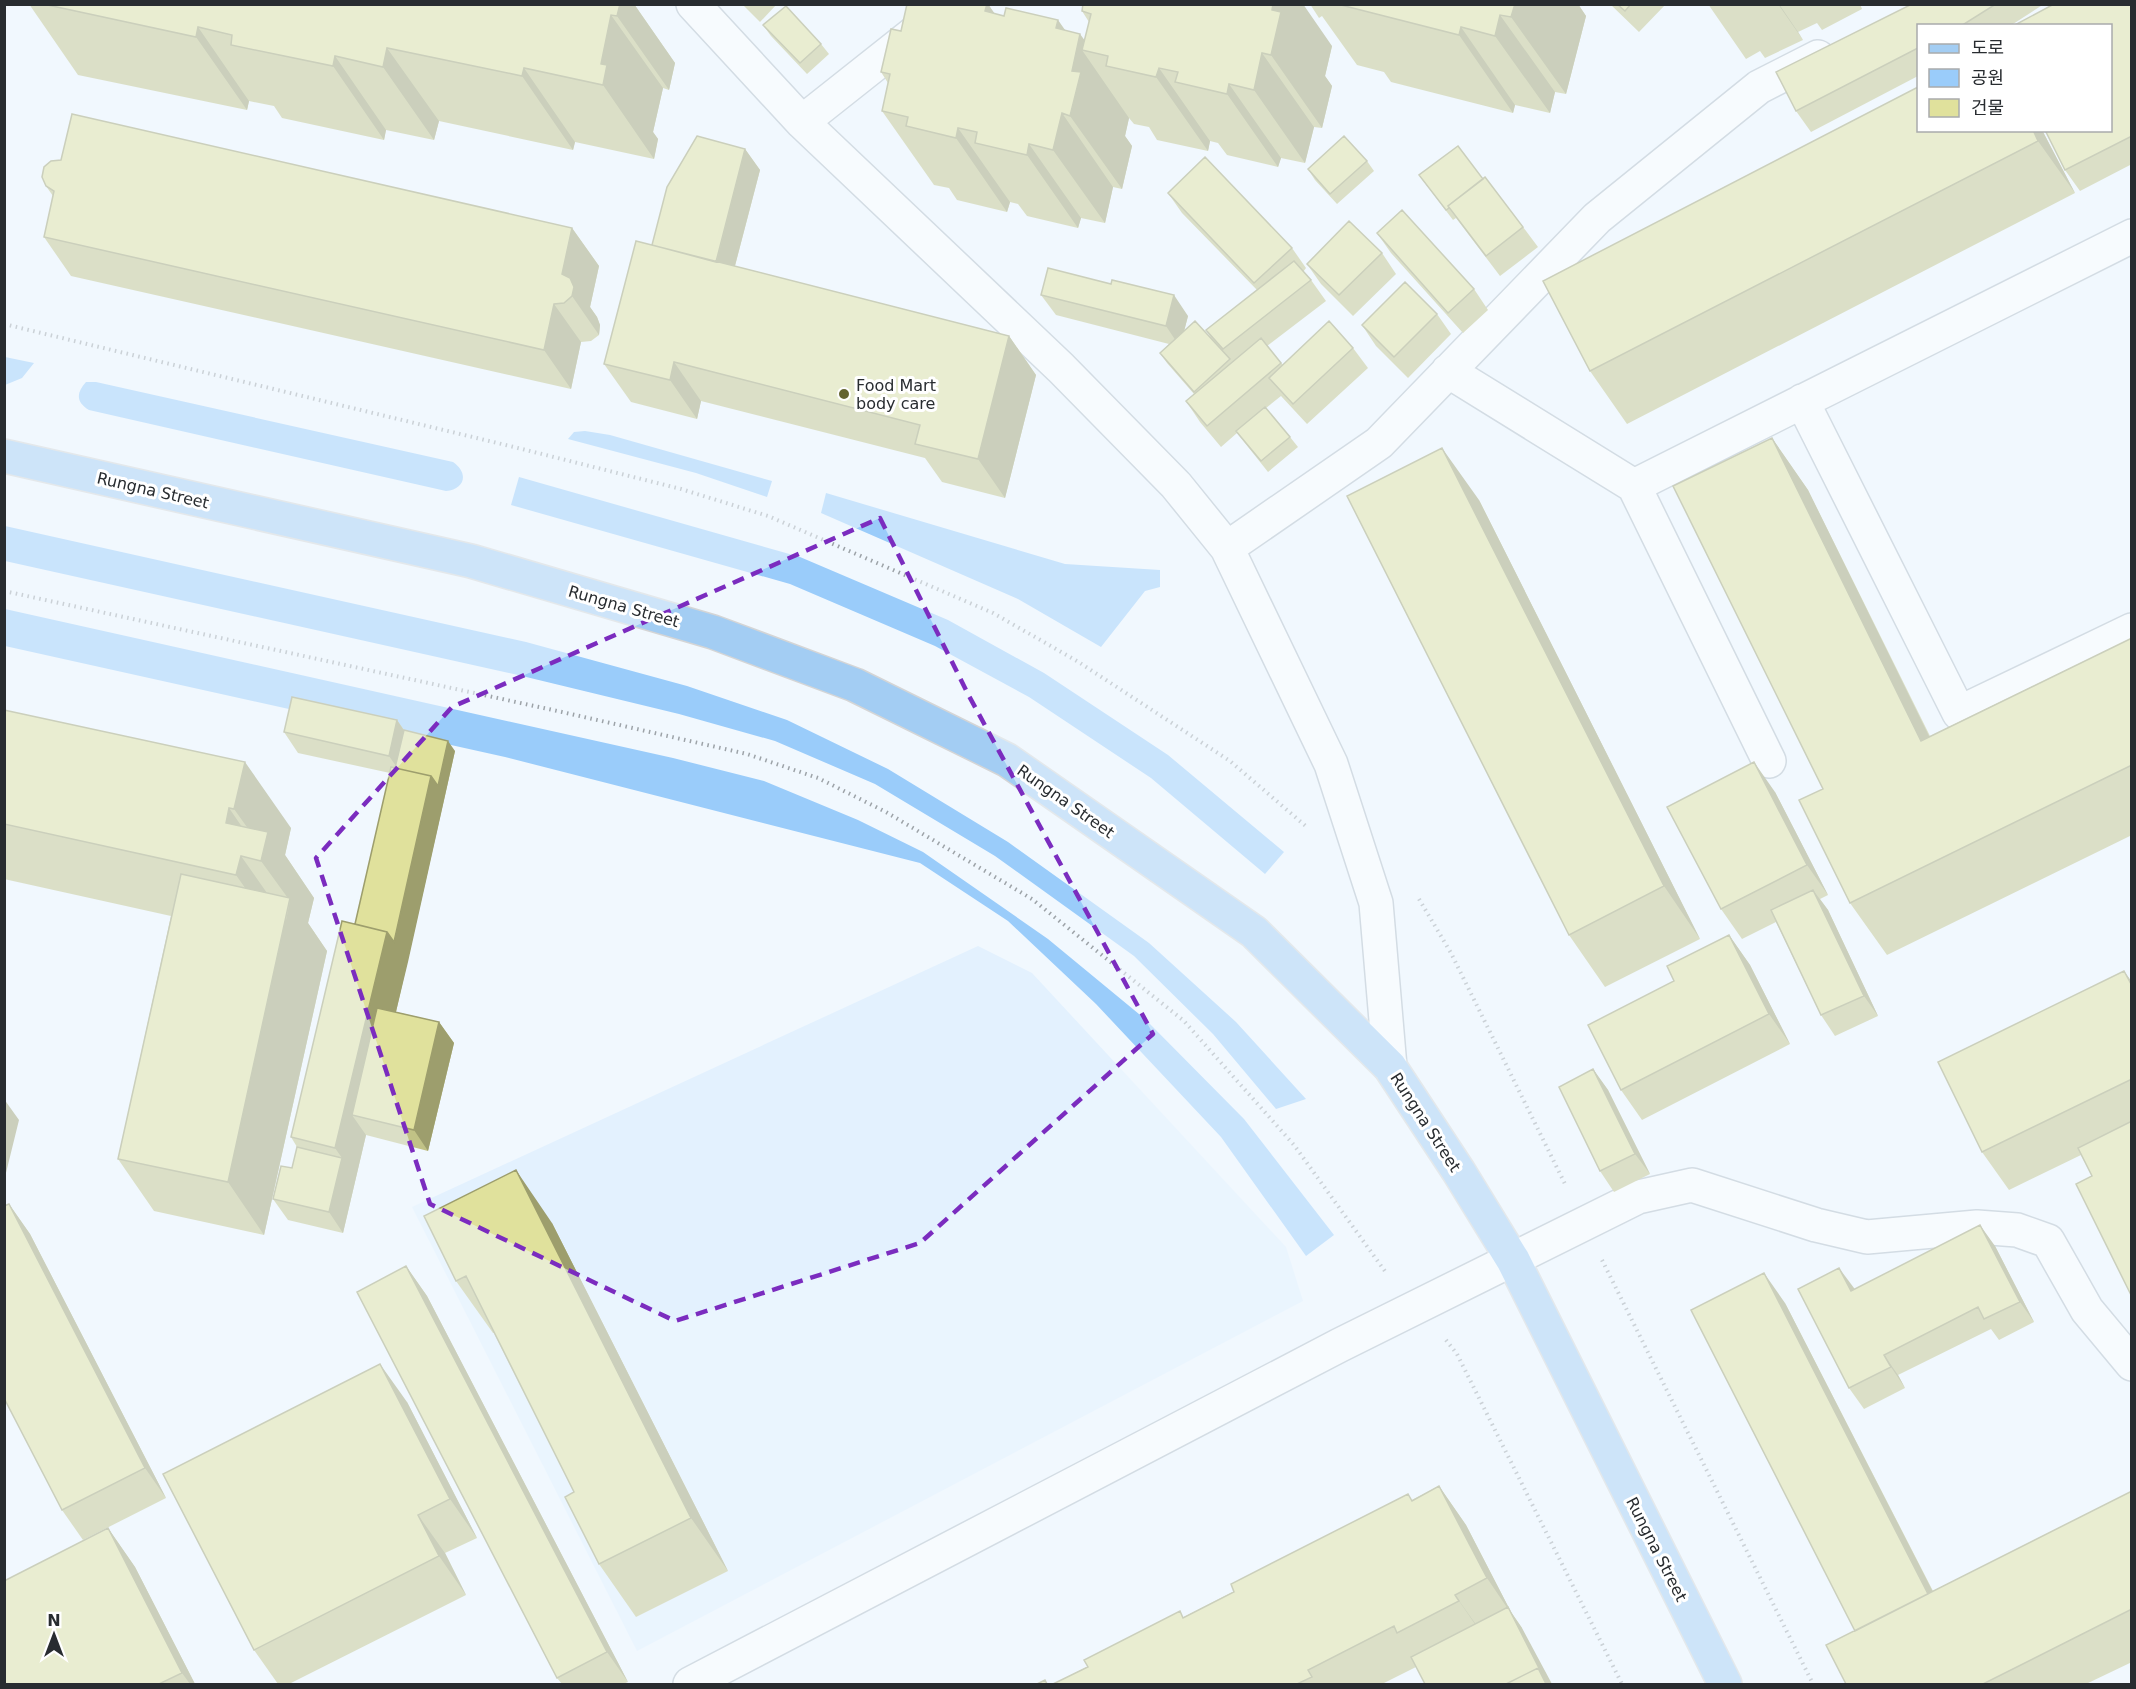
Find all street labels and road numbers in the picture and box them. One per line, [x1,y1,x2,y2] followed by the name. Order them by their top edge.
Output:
[95,468,211,513] street label: Rungna Street
[566,582,682,631] street label: Rungna Street
[1013,761,1118,842] street label: Rungna Street
[1386,1069,1465,1175] street label: Rungna Street
[1622,1494,1691,1605] street label: Rungna Street

